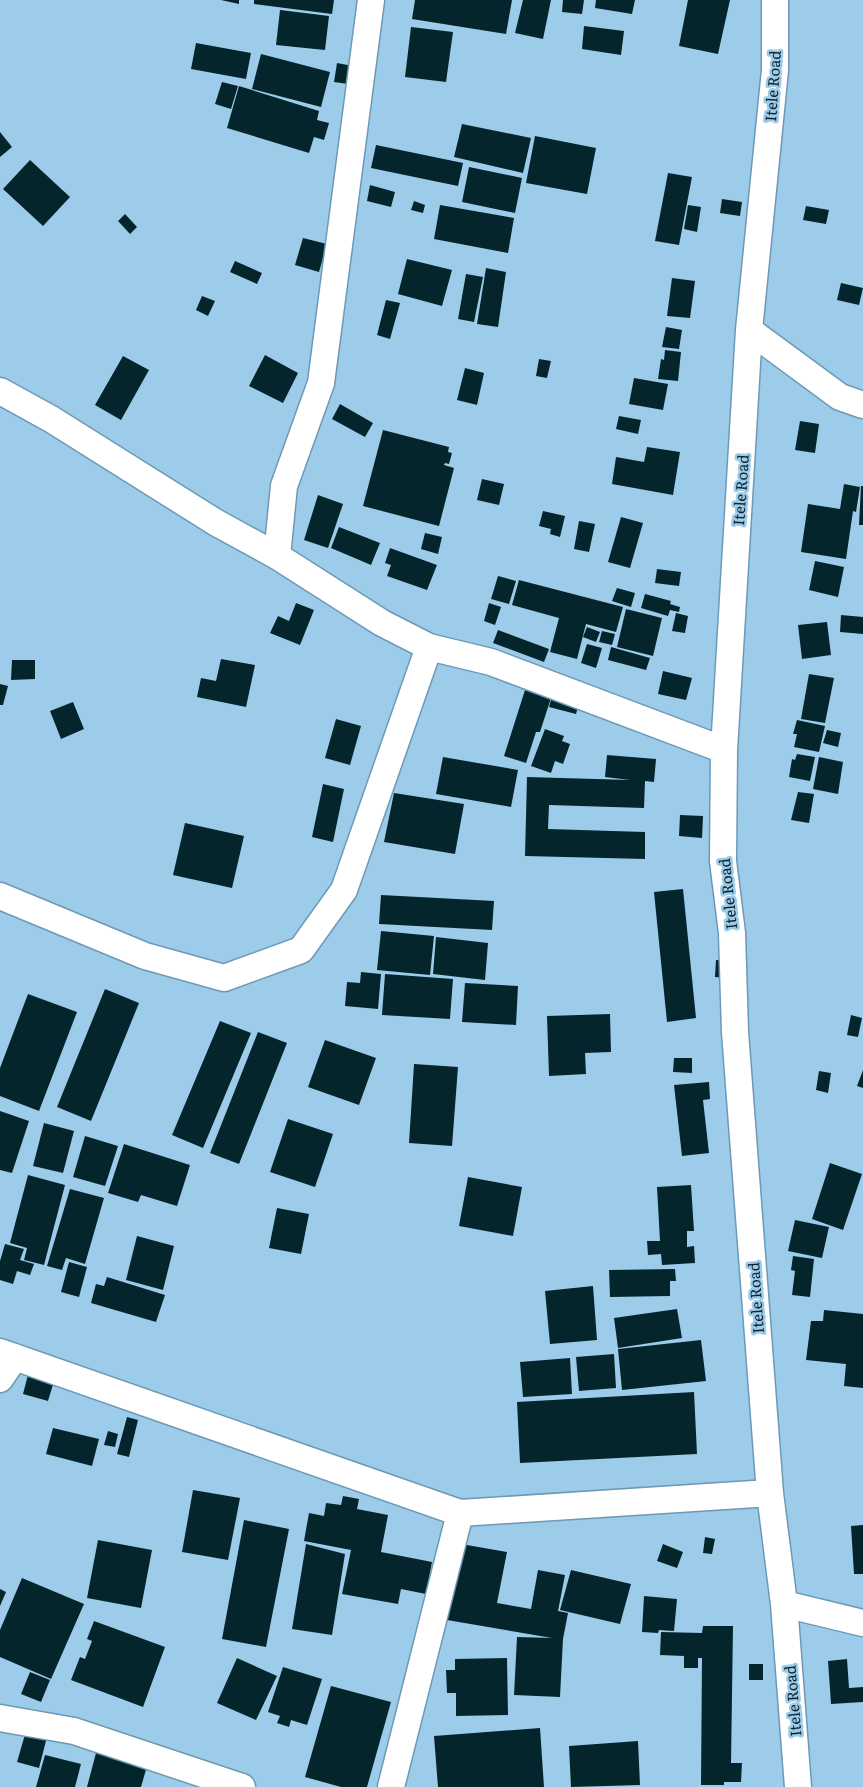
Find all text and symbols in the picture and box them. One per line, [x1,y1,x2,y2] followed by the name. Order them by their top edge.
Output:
[758,50,786,122] street label: Itele Road
[726,454,754,526] street label: Itele Road
[712,857,742,931] street label: Itele Road
[741,1262,769,1334] street label: Itele Road
[777,1664,807,1738] street label: Itele Road

